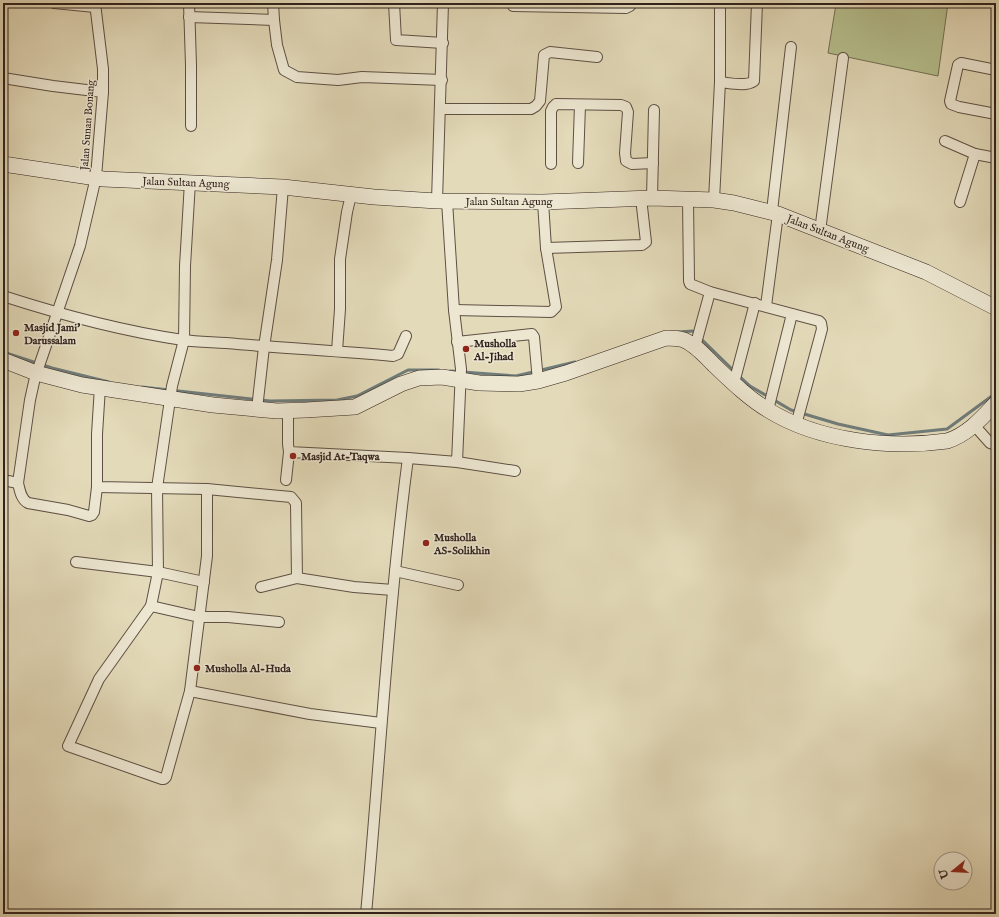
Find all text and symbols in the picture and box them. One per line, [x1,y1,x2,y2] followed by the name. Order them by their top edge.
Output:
[78,78,98,173] street label: Jalan Sunan Bonang
[140,174,231,192] street label: Jalan Sultan Agung
[463,195,554,209] street label: Jalan Sultan Agung
[783,211,872,256] street label: Jalan Sultan Agung
[24,321,80,348] place label: Masjid Jami' Darussalam
[11,328,21,338] marker: Masjid Jami' Darussalam
[473,337,517,364] place label: Musholla Al-Jihad
[461,344,471,354] marker: Musholla Al-Jihad
[301,450,380,464] place label: Masjid At-Taqwa
[288,451,298,461] marker: Masjid At-Taqwa
[433,531,490,558] place label: Musholla AS-Solikhin
[421,538,431,548] marker: Musholla AS-Solikhin
[205,662,291,676] place label: Musholla Al-Huda
[192,663,202,673] marker: Musholla Al-Huda
[933,851,973,891] north arrow
[936,867,953,881] text: U

